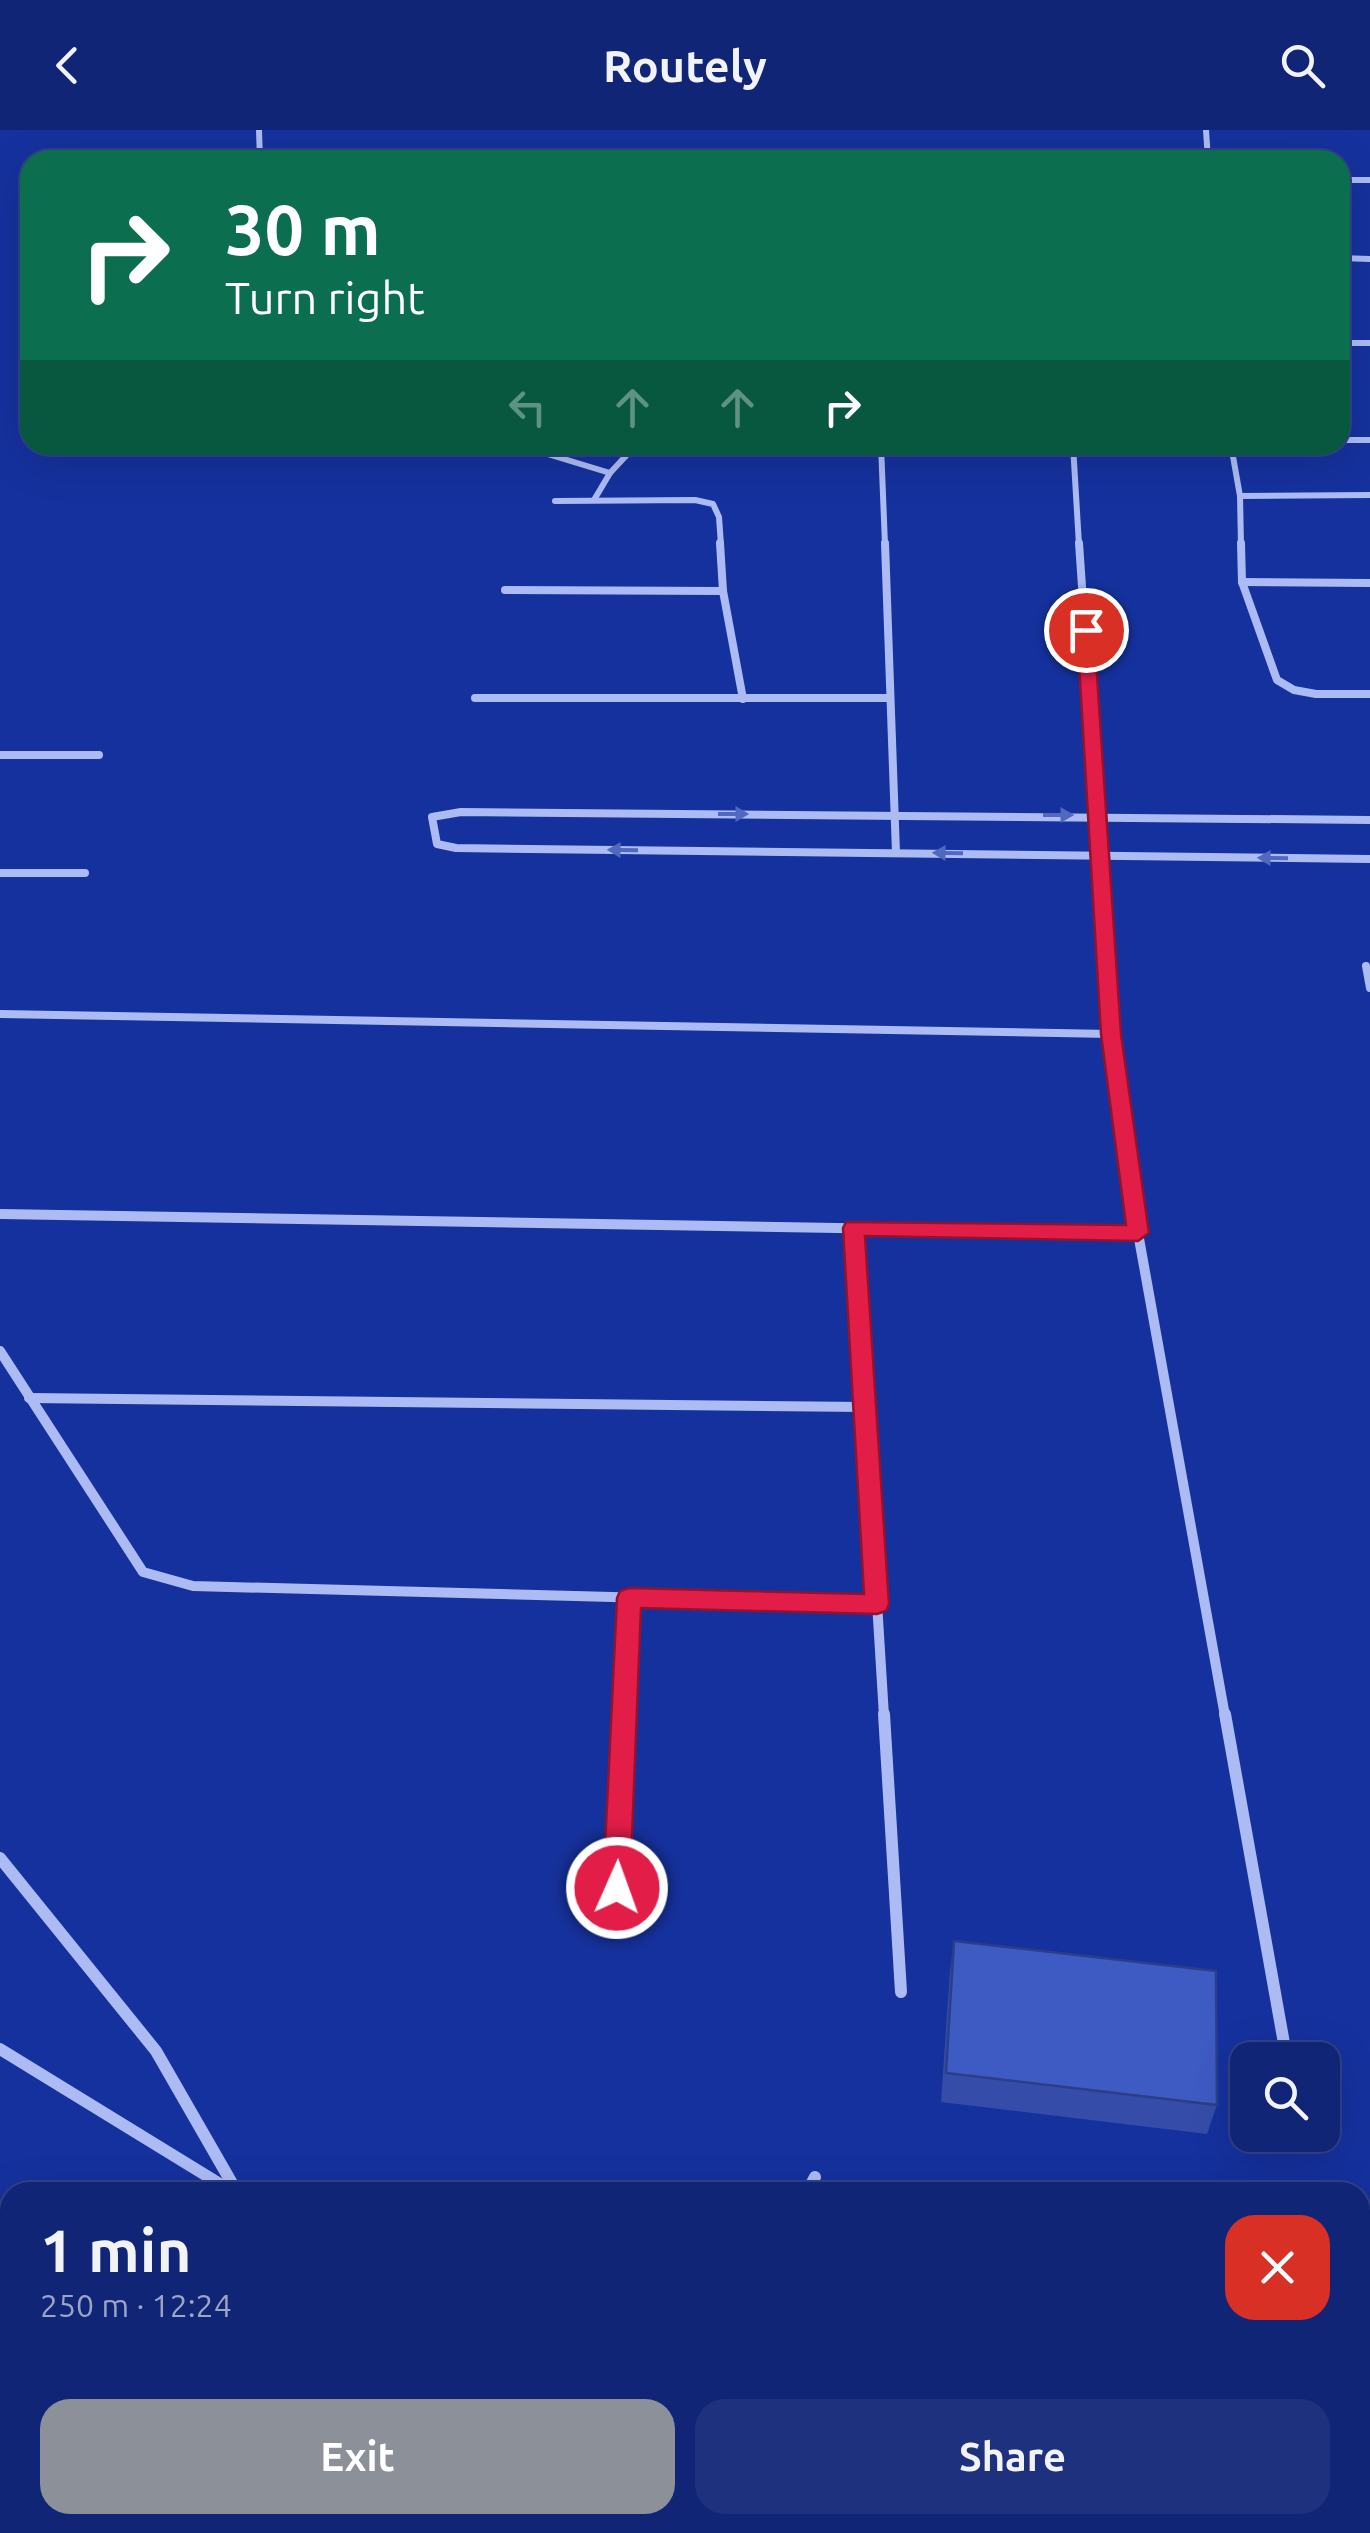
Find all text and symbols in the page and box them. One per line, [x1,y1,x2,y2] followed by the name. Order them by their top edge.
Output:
[40,38,95,93] icon: back
[1275,38,1330,93] icon: search
[603,40,767,91] text: Routely
[60,190,190,320] icon: right
[225,190,381,268] text: 30 m
[225,272,425,323] text: Turn right
[500,380,555,435] icon: left
[605,380,660,435] icon: ahead
[710,380,765,435] icon: ahead
[815,380,870,435] icon: right
[1044,588,1129,673] pin
[1059,603,1114,658] icon: arrive
[718,806,750,822] one-way arrow
[1043,807,1075,823] one-way arrow
[606,841,638,857] one-way arrow
[931,845,963,861] one-way arrow
[1256,849,1288,865] one-way arrow
[565,1836,669,1940] position arrow
[1230,2042,1340,2152] map controls
[1230,2042,1340,2152] button: search
[1225,2215,1330,2320] button: close
[40,2216,192,2283] text: 1 min
[40,2287,232,2323] text: 250 m · 12:24
[40,2399,675,2514] button: Exit
[695,2399,1330,2514] button: Share

